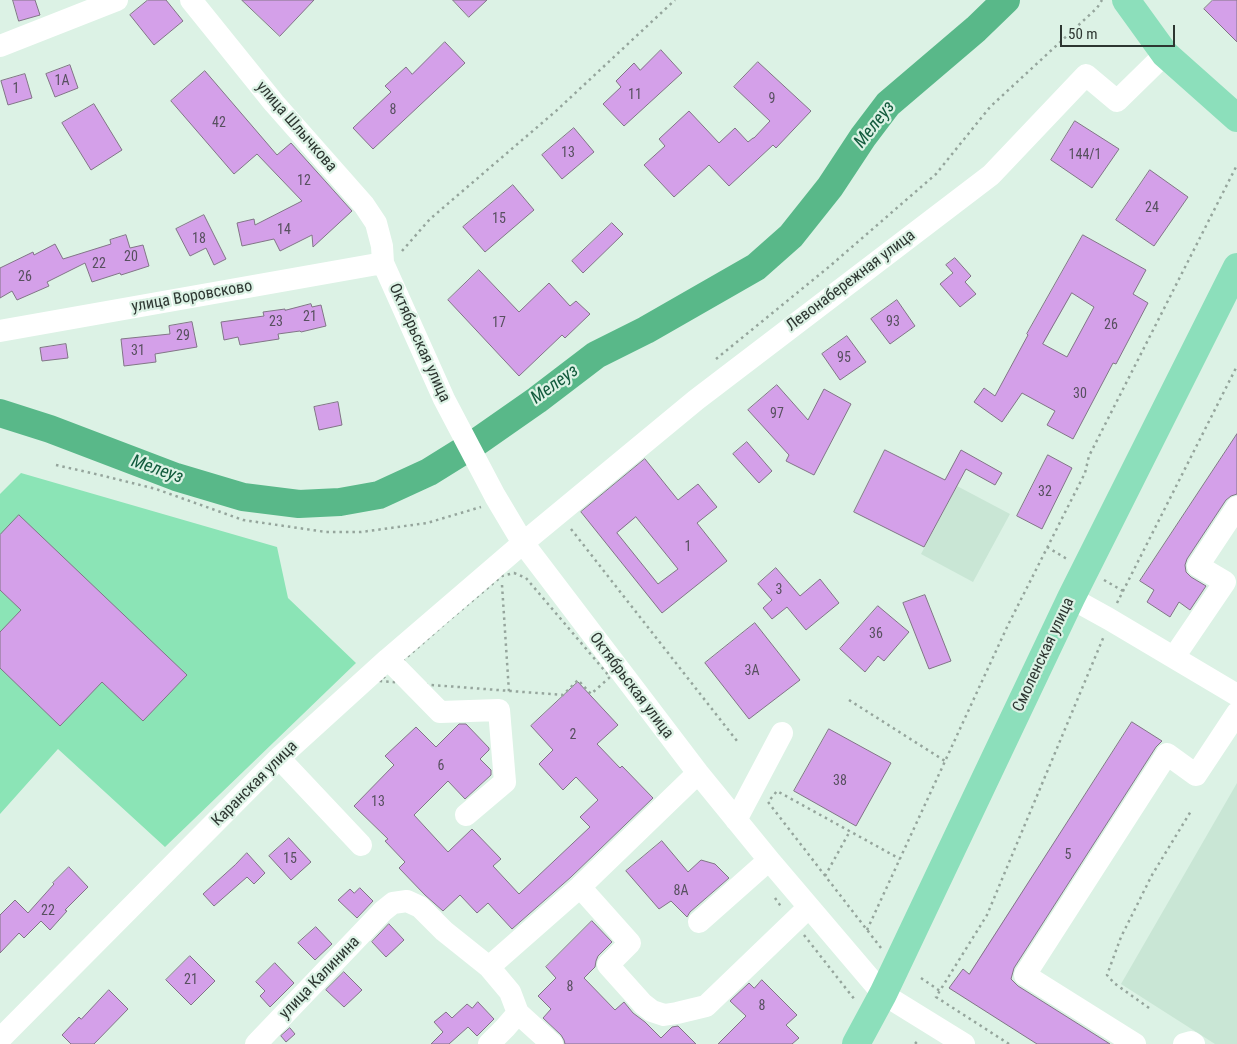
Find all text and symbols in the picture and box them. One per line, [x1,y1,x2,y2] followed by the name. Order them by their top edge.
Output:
[1062,15,1177,47] scale bar
[1068,25,1098,43] text: 50 m
[55,73,69,89] house number: 1А
[252,78,340,176] street label: улица Шлычкова
[13,81,19,97] house number: 1
[628,87,642,103] house number: 11
[769,91,775,107] house number: 9
[850,97,900,153] water label: Мелеуз
[390,102,396,118] house number: 8
[212,115,226,131] house number: 42
[561,145,575,161] house number: 13
[1069,147,1101,163] house number: 144/1
[297,173,311,189] house number: 12
[1145,200,1159,216] house number: 24
[492,211,506,227] house number: 15
[277,222,291,238] house number: 14
[783,226,919,336] street label: Левонабережная улица
[192,231,206,247] house number: 18
[124,249,138,265] house number: 20
[92,256,106,272] house number: 22
[18,269,32,285] house number: 26
[130,277,254,317] street label: улица Воровсково
[384,281,454,405] street label: Октябрьская улица
[303,309,317,325] house number: 21
[269,314,283,330] house number: 23
[886,314,900,330] house number: 93
[492,315,506,331] house number: 17
[1104,317,1118,333] house number: 26
[176,328,190,344] house number: 29
[131,343,145,359] house number: 31
[837,350,851,366] house number: 95
[527,361,583,409] water label: Мелеуз
[1073,386,1087,402] house number: 30
[770,406,784,422] house number: 97
[128,451,186,489] water label: Мелеуз
[1038,484,1052,500] house number: 32
[685,539,691,555] house number: 1
[776,582,782,598] house number: 3
[1009,595,1079,715] street label: Смоленская улица
[869,626,883,642] house number: 36
[585,629,677,743] street label: Октябрьская улица
[745,663,759,679] house number: 3А
[570,727,576,743] house number: 2
[208,737,302,831] street label: Каранская улица
[438,758,444,774] house number: 6
[833,773,847,789] house number: 38
[371,794,385,810] house number: 13
[1065,847,1071,863] house number: 5
[283,851,297,867] house number: 15
[674,883,688,899] house number: 8А
[41,903,55,919] house number: 22
[276,933,364,1023] street label: улица Калинина
[184,972,198,988] house number: 21
[567,979,573,995] house number: 8
[759,998,765,1014] house number: 8

